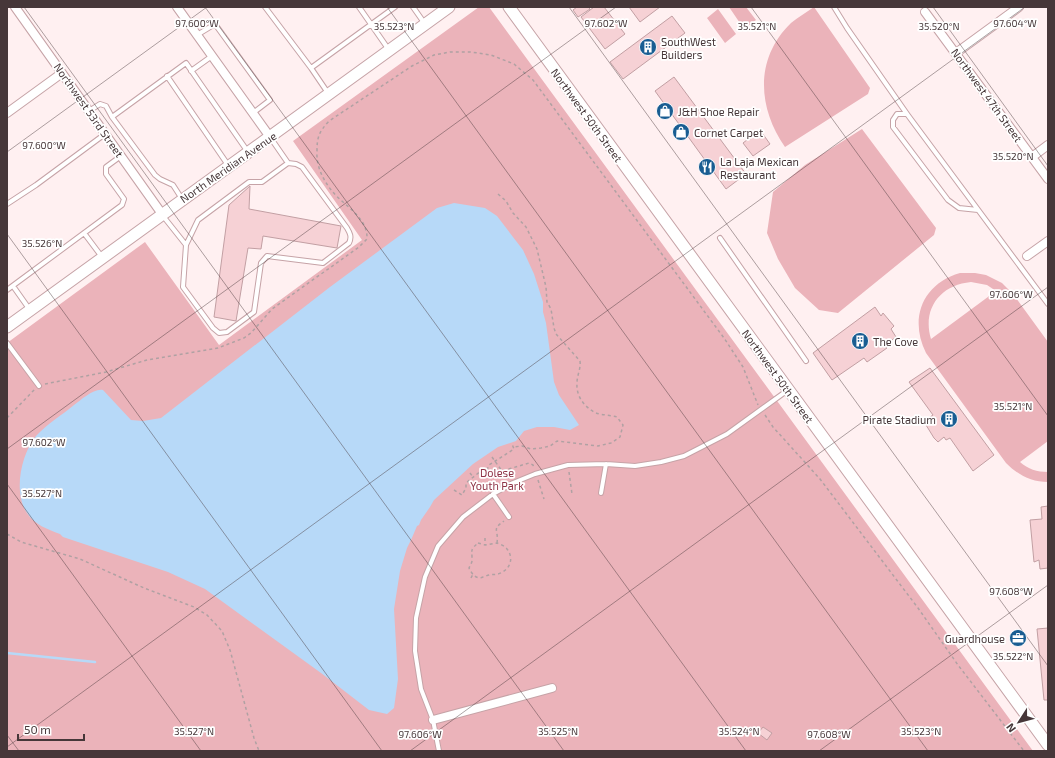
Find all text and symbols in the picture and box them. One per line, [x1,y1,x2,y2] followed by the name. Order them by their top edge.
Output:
[175,17,219,29] text: 97.600°W
[584,17,628,29] text: 97.602°W
[993,17,1037,29] text: 97.604°W
[374,20,414,32] text: 35.523°N
[738,20,776,32] text: 35.521°N
[919,20,959,32] text: 35.520°N
[661,35,716,61] place label: SouthWest Builders
[638,37,658,57] building icon: SouthWest Builders
[949,46,1025,144] street label: Northwest 47th Street
[52,60,126,160] street label: Northwest 53rd Street
[549,66,625,164] street label: Northwest 50th Street
[655,101,675,121] shop icon: J&H Shoe Repair
[678,105,760,118] place label: J&H Shoe Repair
[671,122,691,142] shop icon: Cornet Carpet
[694,126,763,139] place label: Cornet Carpet
[177,129,279,205] street label: North Meridian Avenue
[22,139,66,151] text: 97.600°W
[993,150,1033,162] text: 35.520°N
[720,155,799,181] place label: La Laja Mexican Restaurant
[697,157,717,177] restaurant icon: La Laja Mexican Restaurant
[22,237,62,249] text: 35.526°N
[989,288,1033,300] text: 97.606°W
[740,327,816,425] street label: Northwest 50th Street
[850,331,870,351] building icon: The Cove
[873,335,918,348] place label: The Cove
[994,400,1032,412] text: 35.521°N
[939,409,959,429] building icon: Pirate Stadium
[863,413,936,426] place label: Pirate Stadium
[22,436,66,448] text: 97.602°W
[470,466,524,492] park label: Dolese Youth Park
[22,487,62,499] text: 35.527°N
[989,585,1033,597] text: 97.608°W
[1008,628,1028,648] office icon: Guardhouse
[945,632,1005,645] place label: Guardhouse
[993,650,1033,662] text: 35.522°N
[999,702,1039,742] north arrow
[18,716,84,742] scale bar
[1003,721,1018,735] text: N
[24,722,51,736] text: 50 m
[174,725,214,737] text: 35.527°N
[538,725,578,737] text: 35.525°N
[718,725,760,737] text: 35.524°N
[901,725,941,737] text: 35.523°N
[398,728,442,740] text: 97.606°W
[807,728,851,740] text: 97.608°W

